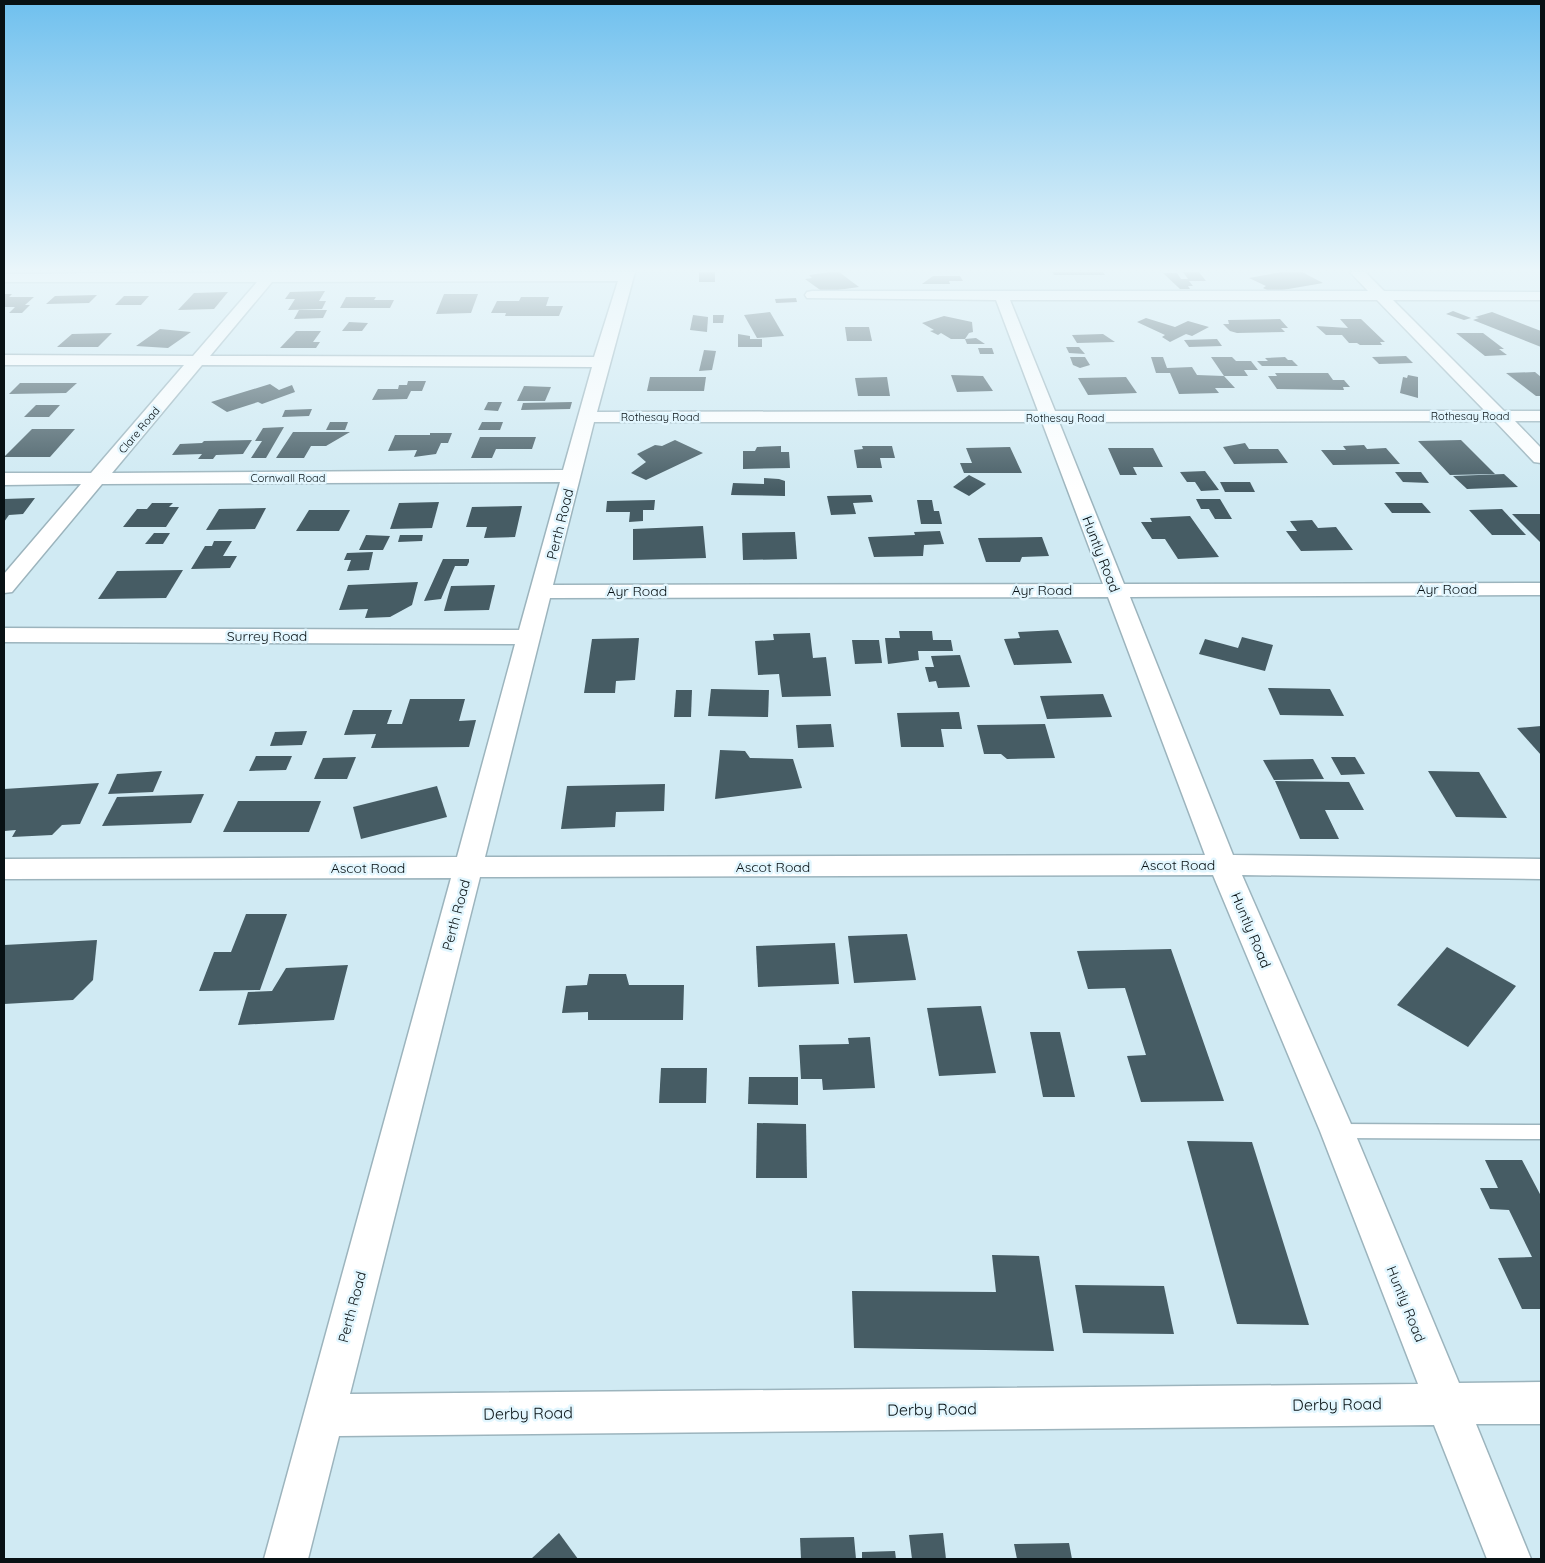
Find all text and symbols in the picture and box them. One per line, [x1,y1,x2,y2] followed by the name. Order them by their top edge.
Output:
[115,404,163,456] street label: Clare Road
[1431,409,1509,423] street label: Rothesay Road
[621,410,699,424] street label: Rothesay Road
[1026,411,1104,425] street label: Rothesay Road
[251,471,325,485] street label: Cornwall Road
[542,487,578,561] street label: Perth Road
[1078,513,1124,595] street label: Huntly Road
[1417,580,1477,598] street label: Ayr Road
[1012,581,1072,599] street label: Ayr Road
[607,582,667,600] street label: Ayr Road
[227,627,307,645] street label: Surrey Road
[1141,856,1215,874] street label: Ascot Road
[736,858,810,876] street label: Ascot Road
[331,859,405,877] street label: Ascot Road
[438,878,474,952] street label: Perth Road
[1227,889,1275,971] street label: Huntly Road
[1383,1263,1429,1345] street label: Huntly Road
[334,1270,370,1344] street label: Perth Road
[1292,1393,1382,1415] street label: Derby Road
[887,1398,977,1420] street label: Derby Road
[483,1402,573,1424] street label: Derby Road

